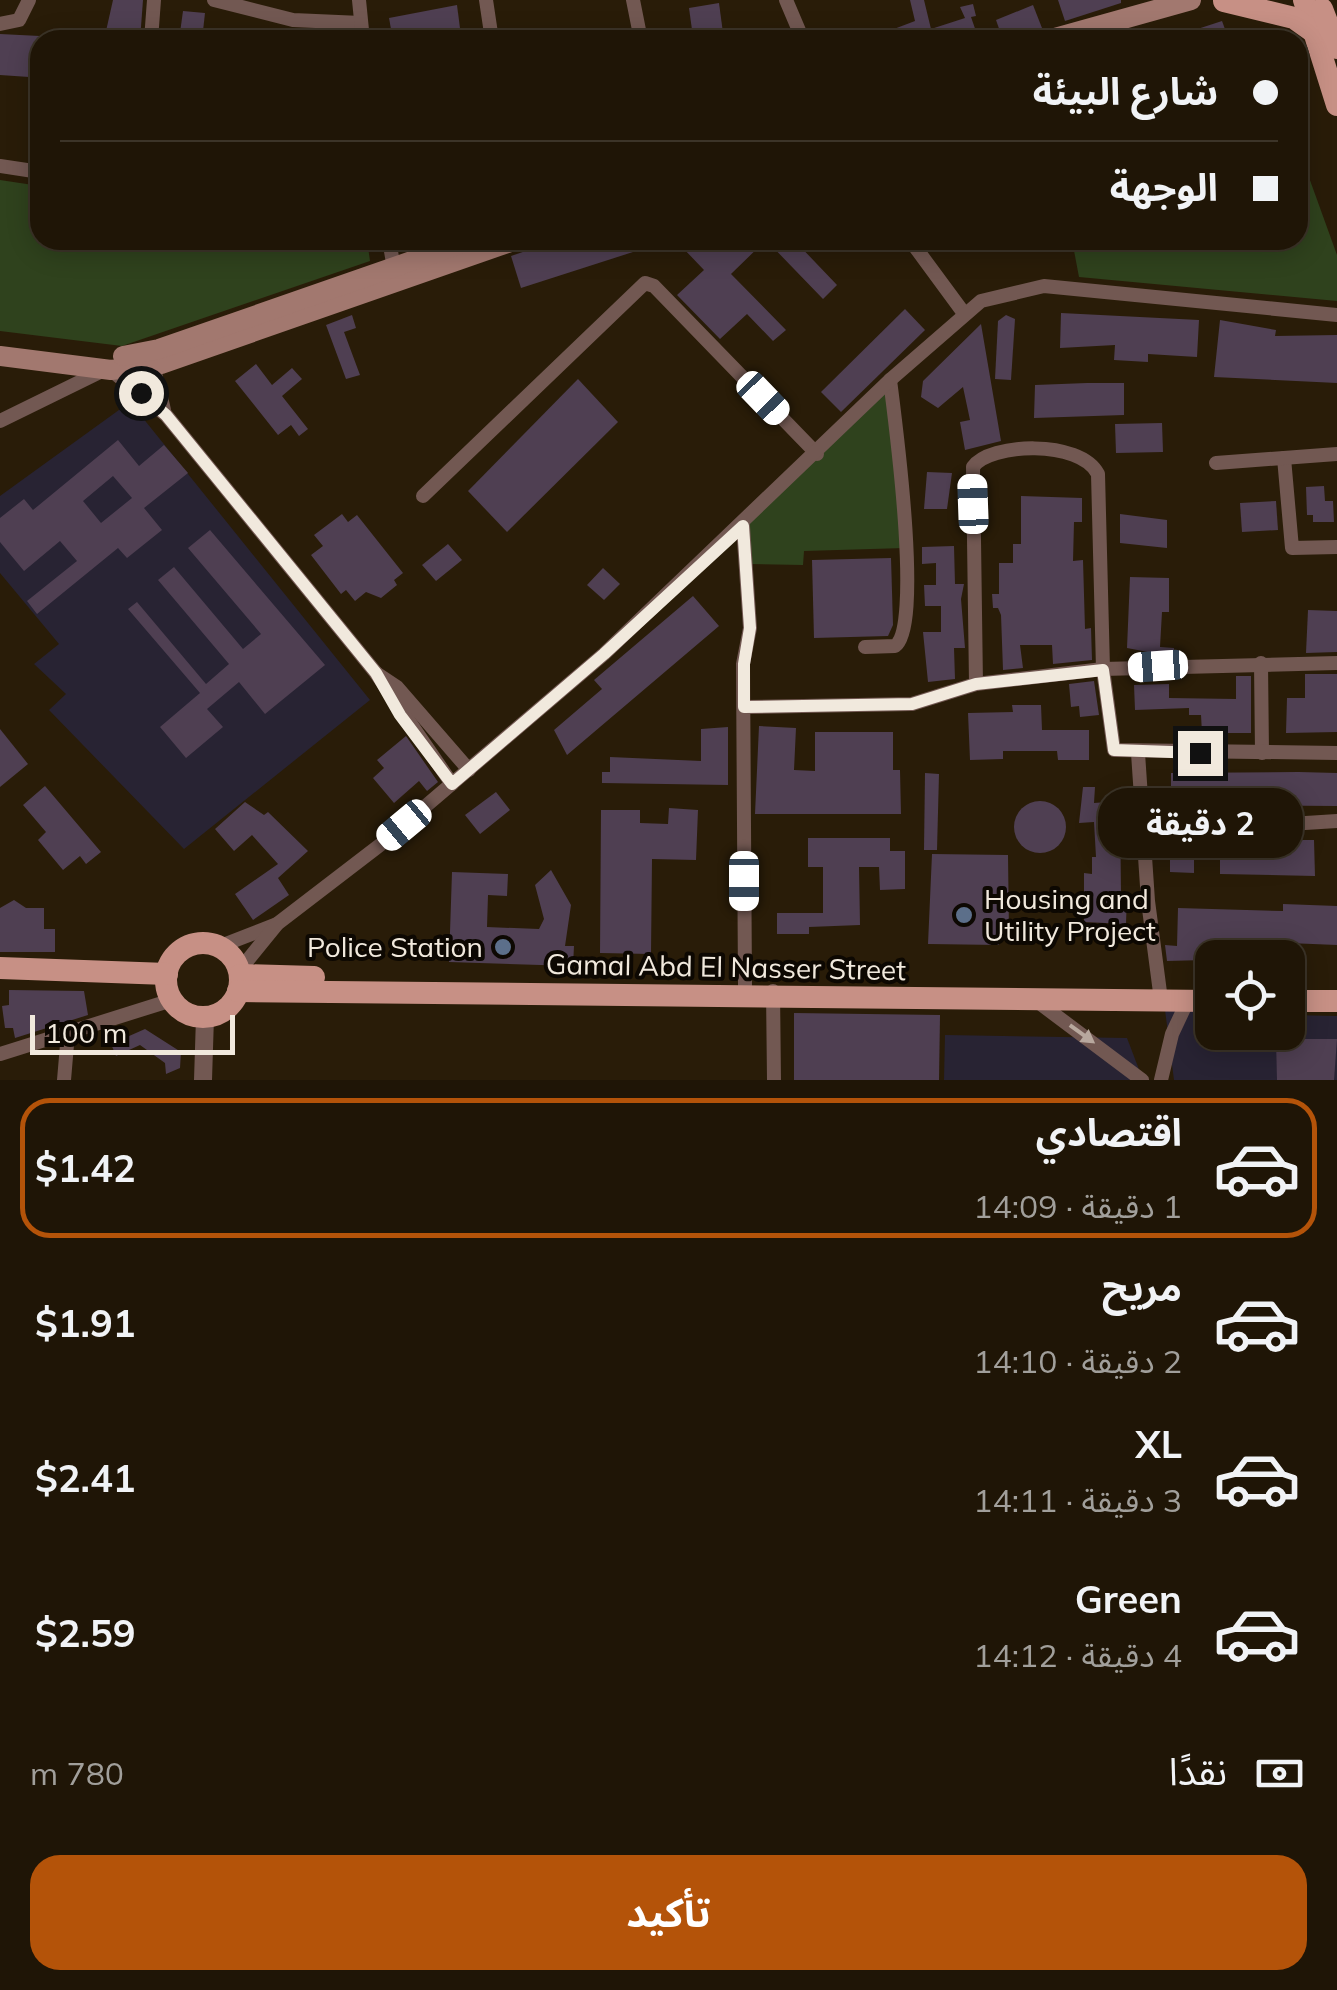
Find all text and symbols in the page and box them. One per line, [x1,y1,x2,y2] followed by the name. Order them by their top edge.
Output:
[1033,67,1218,115] text: شارع البيئة
[1110,163,1218,211] text: الوجهة
[731,366,795,430] car
[119,371,164,416] route start
[957,473,989,535] car
[1127,649,1189,683] car
[1178,731,1223,776] route end
[1098,788,1302,858] callout: 2 دقيقة
[371,794,437,856] car
[1146,803,1255,843] text: 2 دقيقة
[729,851,759,911] car
[984,881,1156,948] place label: Housing and Utility Project
[953,904,975,926] marker: Housing and Utility Project
[307,929,483,964] place label: Police Station
[492,936,514,958] marker: Police Station
[1195,940,1305,1050] map controls
[1195,940,1305,1050] button: locate
[546,946,907,987] street label: Gamal Abd El Nasser Street
[30,1010,235,1054] scale bar
[45,1015,127,1050] text: 100 m
[1069,1024,1096,1043] one-way arrow
[1036,1108,1182,1156] text: اقتصادي
[1212,1123,1302,1213] icon: car
[35,1144,136,1192] text: $1.42
[973,1186,1182,1226] text: 1 دقيقة · 14:09
[1102,1263,1182,1311] text: مريح
[1212,1278,1302,1368] icon: car
[35,1299,136,1347] text: $1.91
[973,1341,1182,1381] text: 2 دقيقة · 14:10
[1135,1420,1182,1468] text: XL
[1212,1433,1302,1523] icon: car
[35,1454,136,1502] text: $2.41
[973,1480,1182,1520] text: 3 دقيقة · 14:11
[1075,1575,1182,1623] text: Green
[1212,1588,1302,1678] icon: car
[35,1609,136,1657] text: $2.59
[973,1635,1182,1675] text: 4 دقيقة · 14:12
[1252,1746,1307,1801] icon: cash
[1169,1747,1227,1795] text: نقدًا
[30,1753,124,1793] text: 780 m
[30,1855,1307,1970] button: تأكيد

